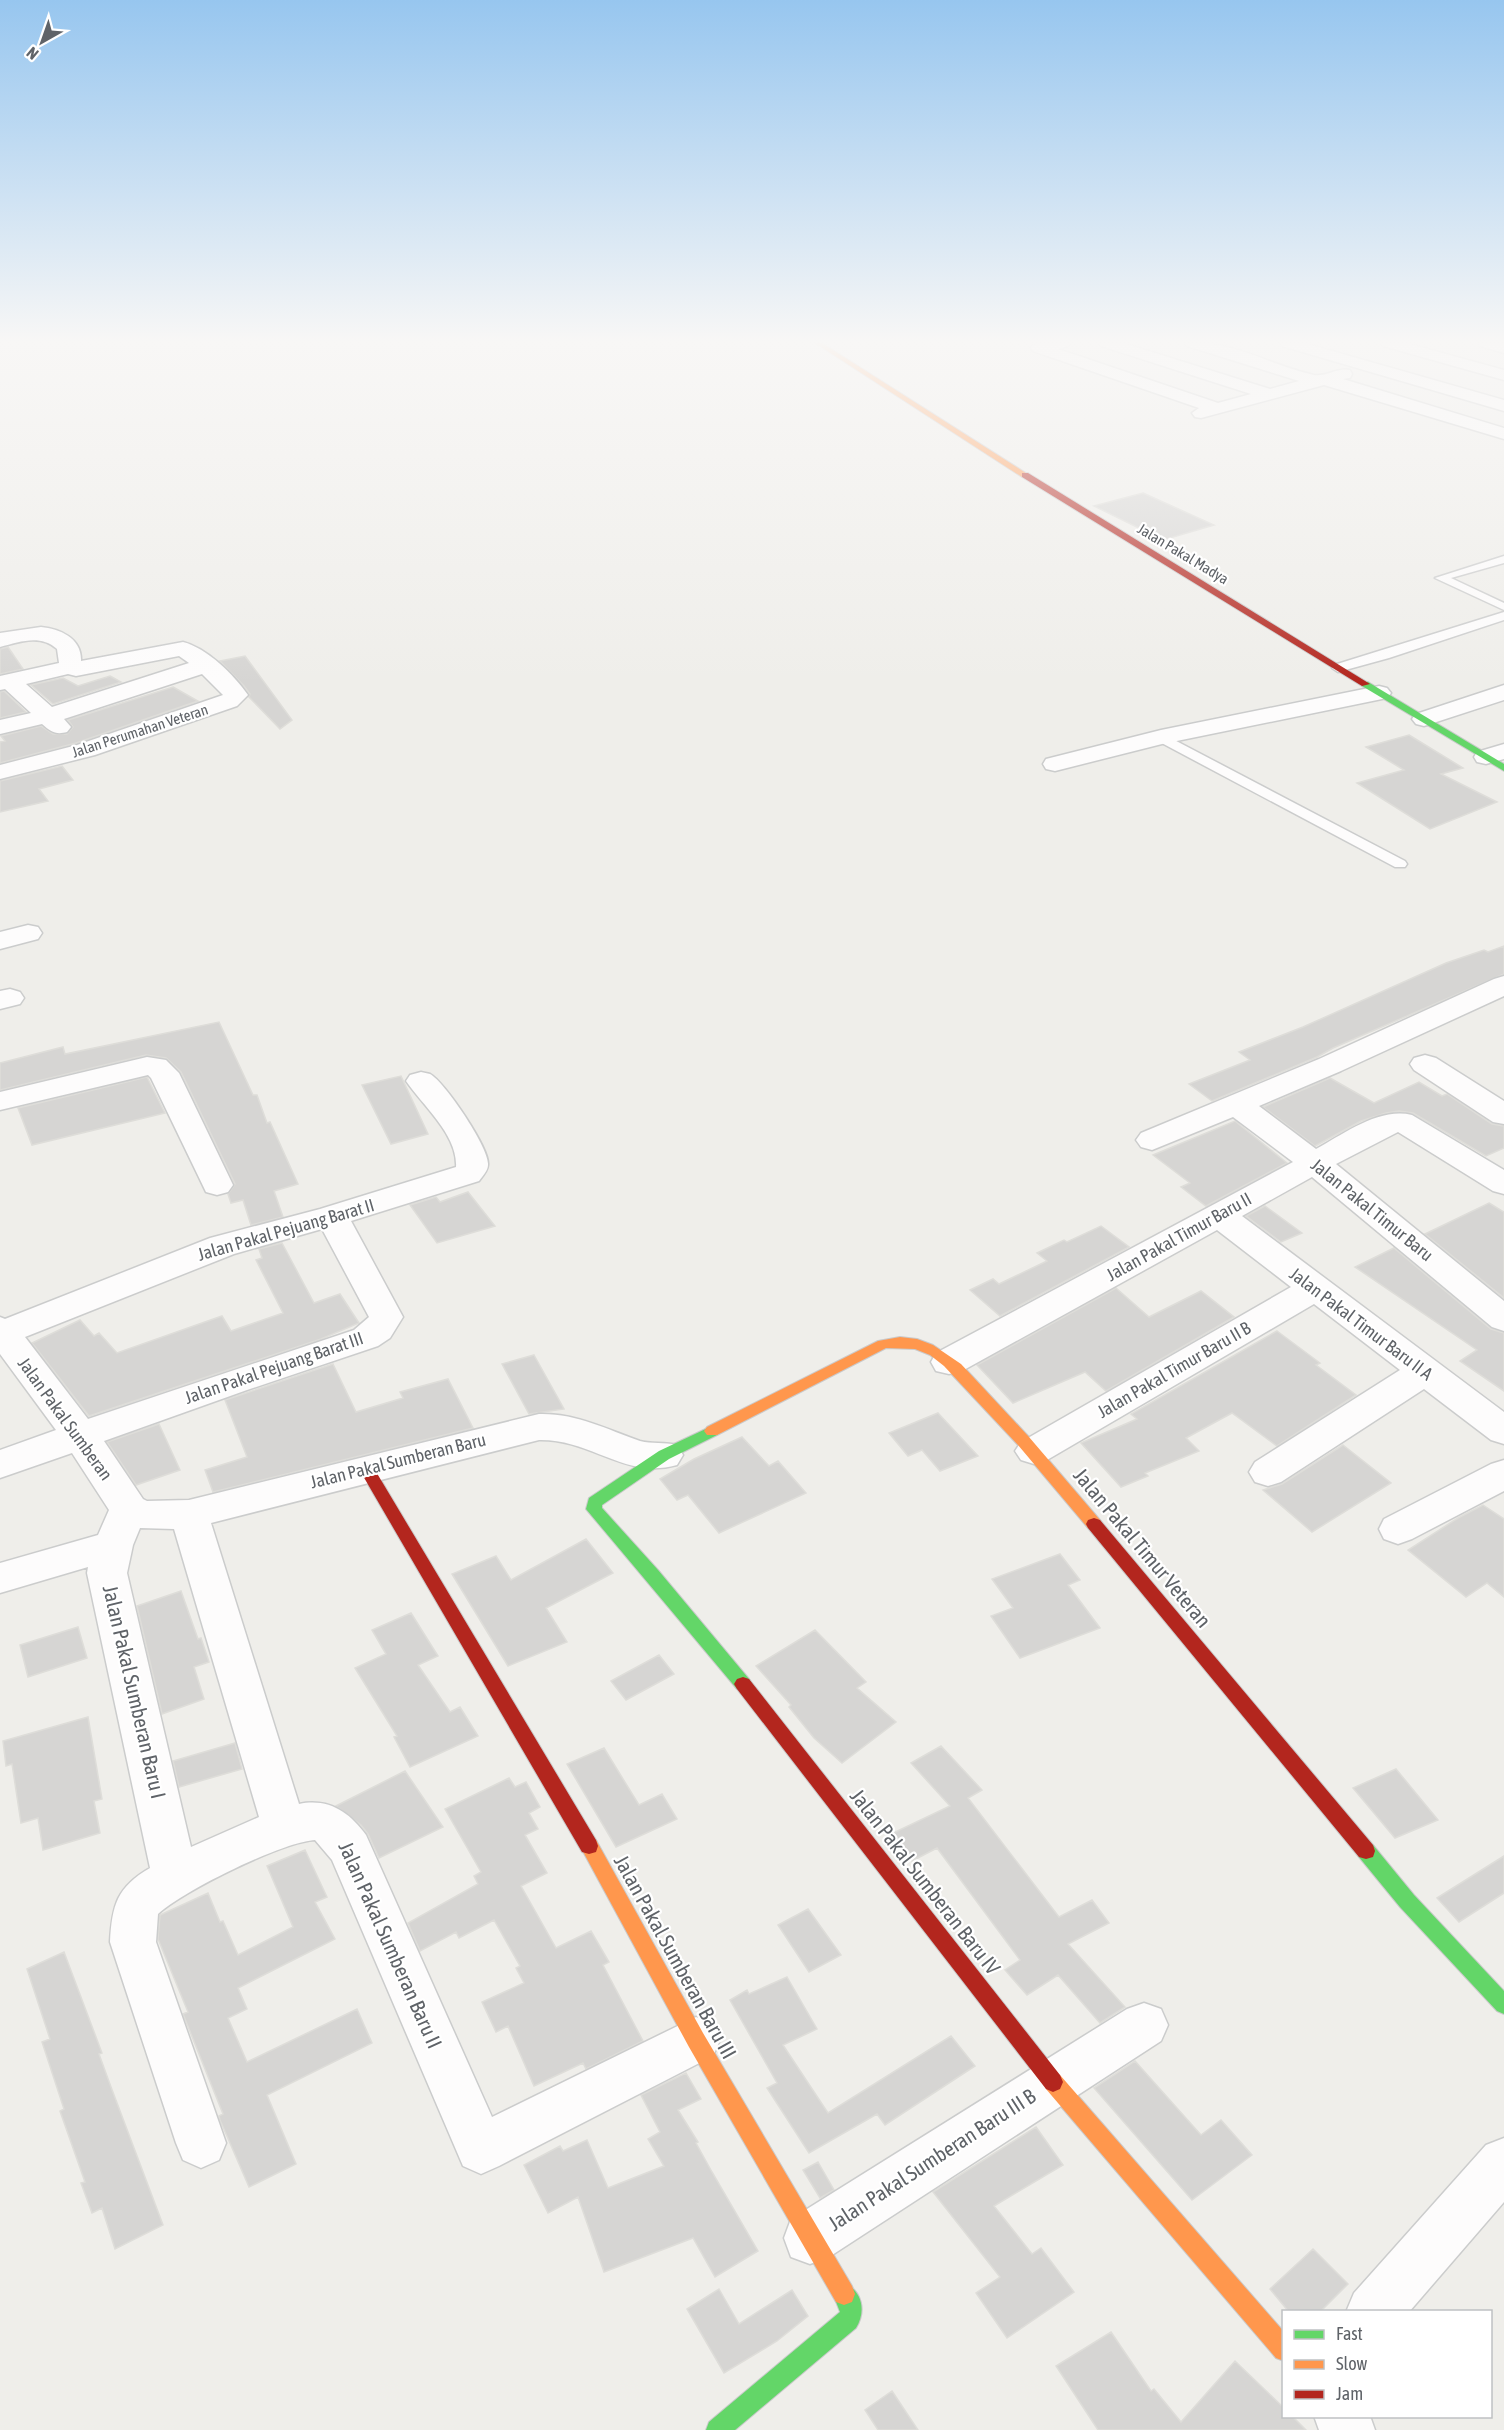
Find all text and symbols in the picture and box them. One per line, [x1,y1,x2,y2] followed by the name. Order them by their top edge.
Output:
[12,12,72,72] north arrow
[23,44,42,63] text: N
[1135,520,1232,587] street label: Jalan Pakal Madya
[70,700,210,761] street label: Jalan Perumahan Veteran
[1307,1154,1438,1265] street label: Jalan Pakal Timur Baru
[1103,1188,1255,1285] street label: Jalan Pakal Timur Baru II
[195,1194,377,1265] street label: Jalan Pakal Pejuang Barat II
[1286,1263,1437,1384] street label: Jalan Pakal Timur Baru II A
[1093,1317,1255,1422] street label: Jalan Pakal Timur Baru II B
[182,1327,366,1408] street label: Jalan Pakal Pejuang Barat III
[14,1353,117,1484] street label: Jalan Pakal Sumberan
[308,1429,488,1492] street label: Jalan Pakal Sumberan Baru
[1069,1463,1216,1632] street label: Jalan Pakal Timur Veteran
[99,1583,171,1801] street label: Jalan Pakal Sumberan Baru I
[846,1784,1006,1979] street label: Jalan Pakal Sumberan Baru IV
[334,1837,447,2052] street label: Jalan Pakal Sumberan Baru II
[610,1850,742,2063] street label: Jalan Pakal Sumberan Baru III
[823,2083,1039,2235] street label: Jalan Pakal Sumberan Baru III B
[1282,2310,1492,2418] legend
[1336,2323,1363,2344] text: Fast
[1336,2353,1367,2374] text: Slow
[1336,2383,1363,2404] text: Jam

